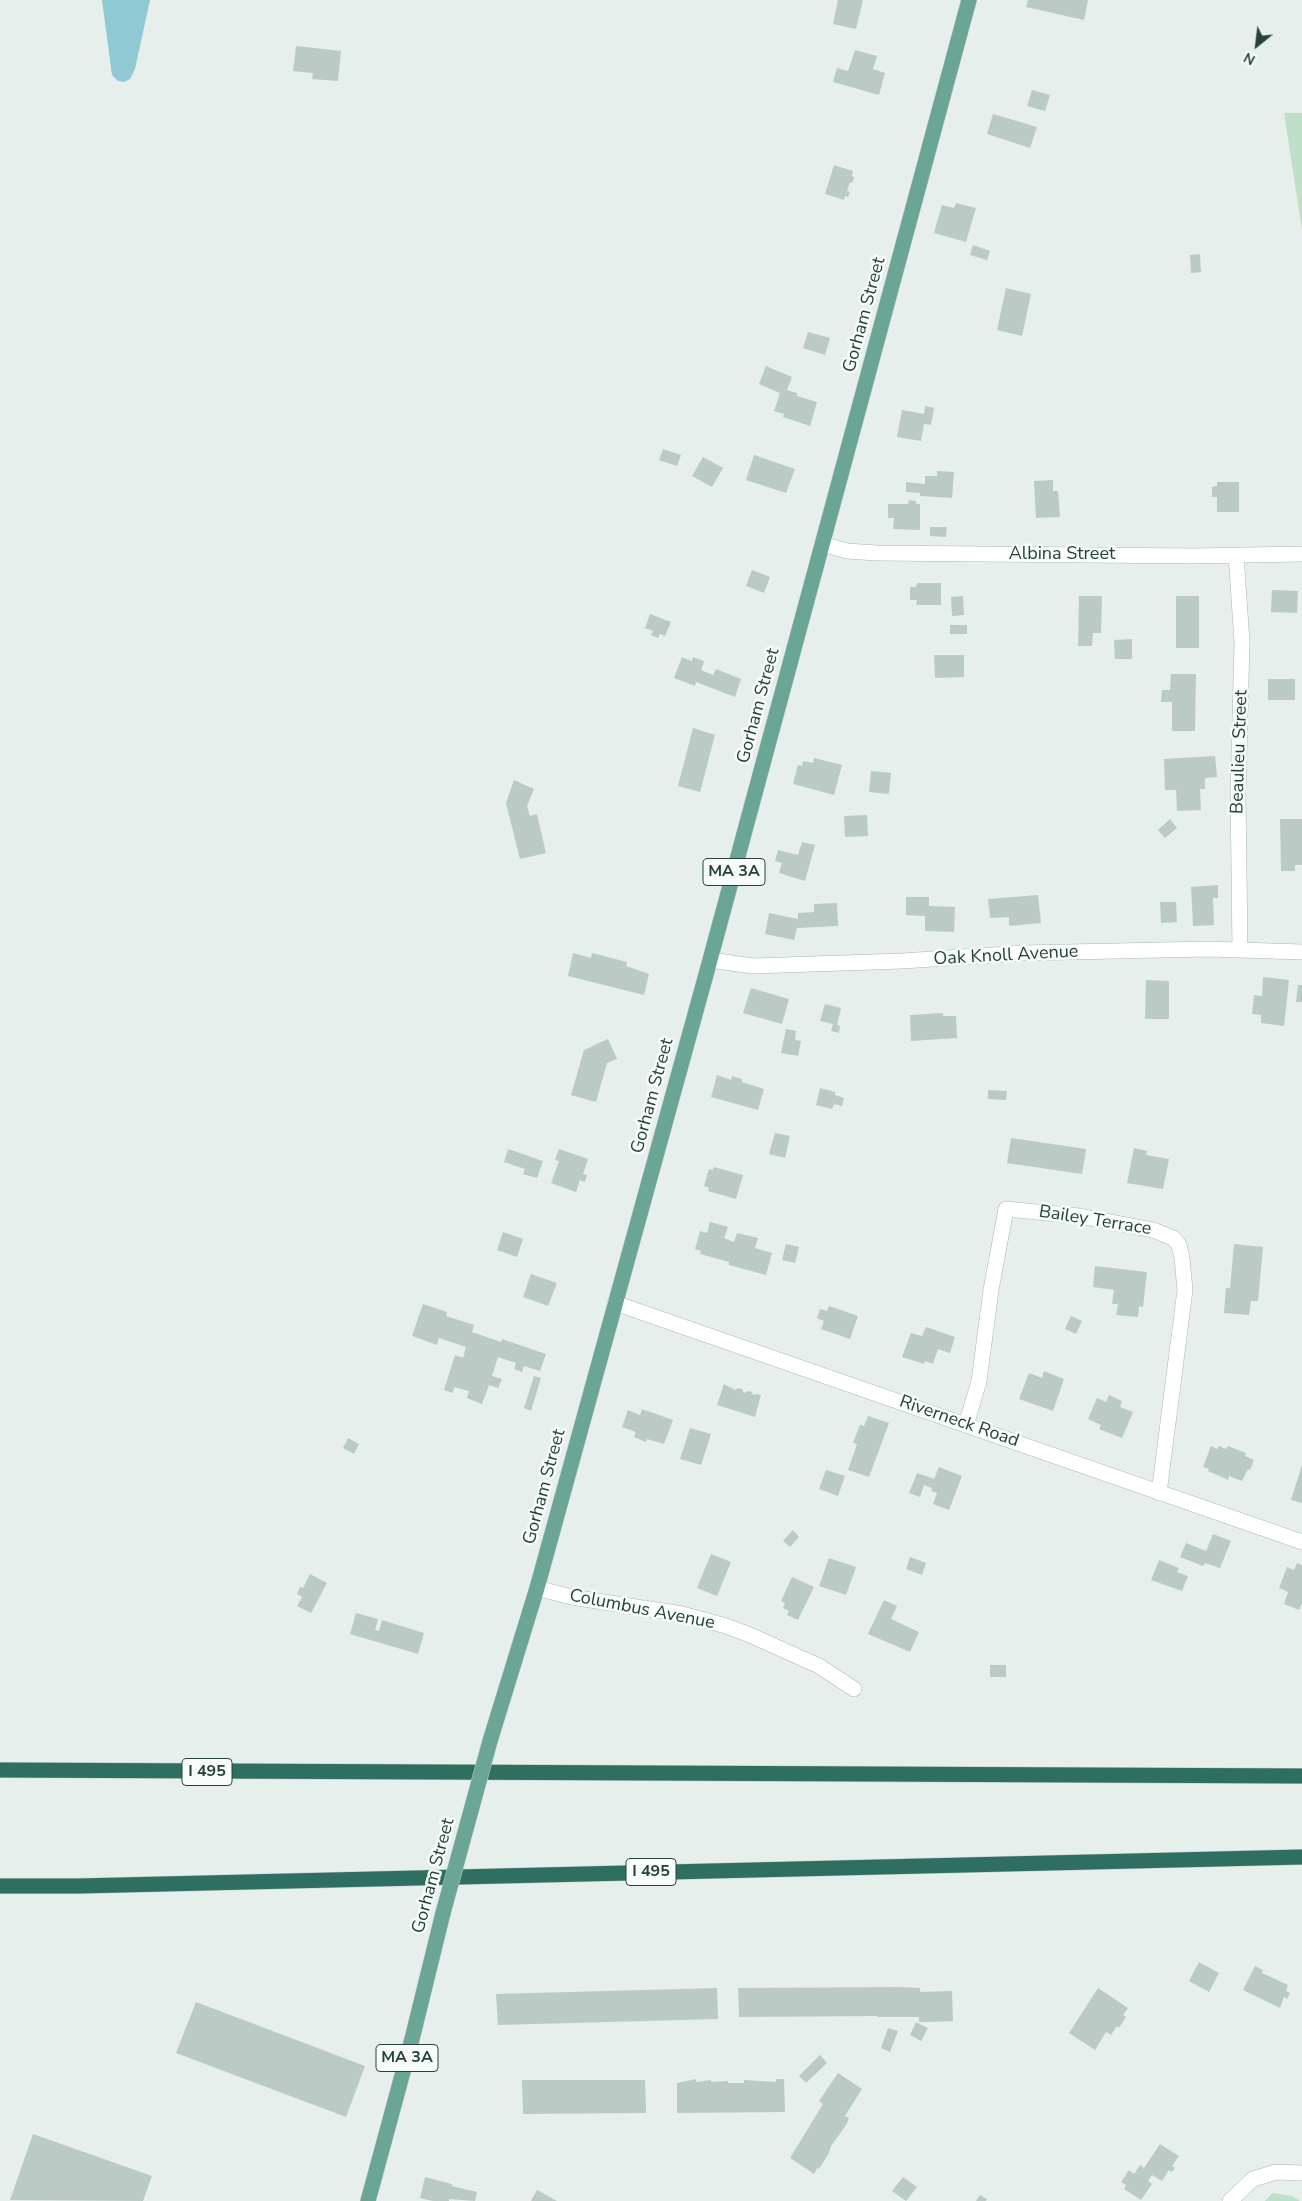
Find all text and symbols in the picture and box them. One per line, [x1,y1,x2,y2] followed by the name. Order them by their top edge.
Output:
[1232,20,1282,70] north arrow
[1240,48,1259,69] text: N
[839,255,891,375] street label: Gorham Street
[1009,544,1115,566] street label: Albina Street
[733,646,785,766] street label: Gorham Street
[1227,690,1253,814] street label: Beaulieu Street
[703,859,765,886] road number: MA 3A
[933,941,1079,971] street label: Oak Knoll Avenue
[627,1036,679,1156] street label: Gorham Street
[1037,1201,1153,1241] street label: Bailey Terrace
[896,1391,1022,1453] street label: Riverneck Road
[519,1427,571,1547] street label: Gorham Street
[568,1585,716,1635] street label: Columbus Avenue
[182,1758,232,1785] road number: I 495
[408,1816,460,1936] street label: Gorham Street
[626,1858,676,1885] road number: I 495
[376,2045,438,2072] road number: MA 3A

